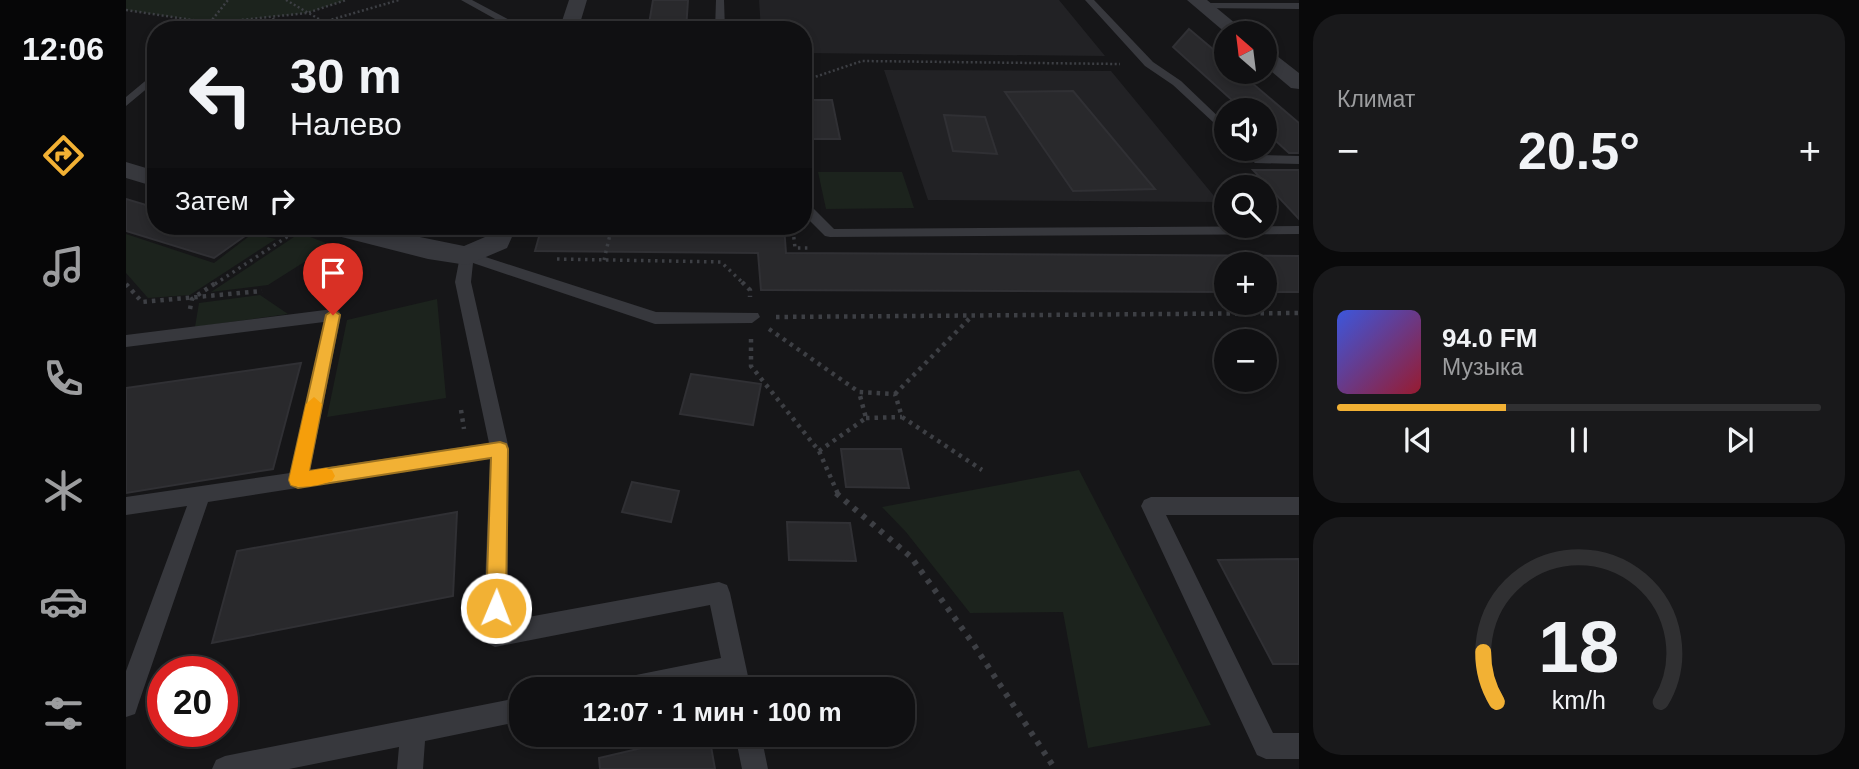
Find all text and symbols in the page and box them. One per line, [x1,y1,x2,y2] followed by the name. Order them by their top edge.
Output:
[1214,21,1278,84] north arrow
[1214,21,1277,392] map controls
[22,31,104,67] text: 12:06
[175,49,266,140] icon: left
[290,49,402,103] text: 30 m
[1337,86,1415,112] text: Климат
[1214,98,1277,161] button: sound
[290,106,402,142] text: Налево
[1518,122,1640,180] text: 20.5°
[1337,130,1359,172] text: −
[1799,130,1821,172] text: +
[39,131,88,180] icon: directions
[1214,175,1277,238] button: search
[263,182,301,220] icon: right
[175,186,249,216] text: Затем
[39,242,88,291] icon: music
[303,243,363,315] pin
[1214,252,1277,315] button: +
[314,254,352,292] icon: arrive
[1442,323,1537,353] text: 94.0 FM
[1214,329,1277,392] button: −
[39,354,88,403] icon: phone
[1442,354,1523,380] text: Музыка
[1399,421,1437,459] icon: previous
[1560,421,1598,459] icon: pause
[1721,421,1759,459] icon: next
[39,466,88,515] icon: climate
[459,571,533,645] position arrow
[39,577,88,626] icon: car
[1539,607,1619,688] text: 18
[147,656,238,747] speed limit sign: 20
[1552,686,1606,714] text: km/h
[39,689,88,738] icon: filters
[582,697,842,727] text: 12:07 · 1 мин · 100 m

